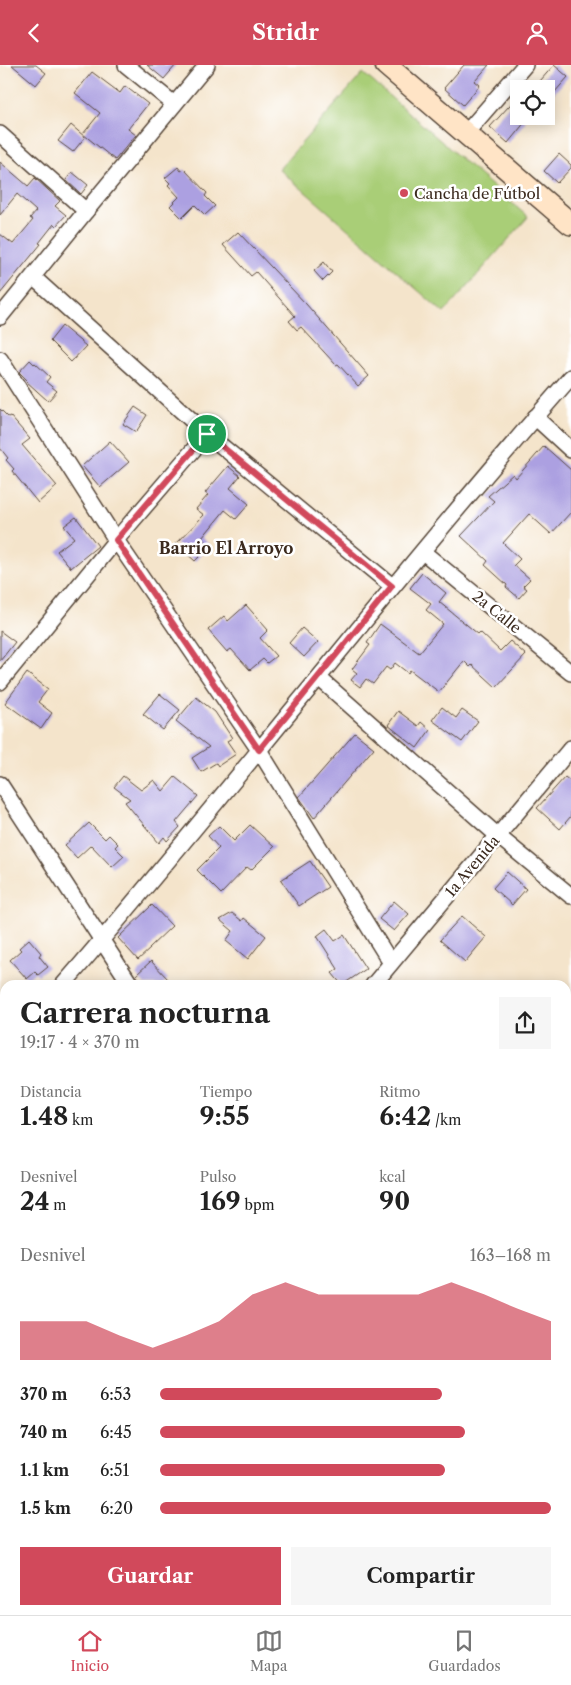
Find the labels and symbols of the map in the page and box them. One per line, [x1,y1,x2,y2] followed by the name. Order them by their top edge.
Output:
[414,184,541,203] place label: Cancha de Fútbol
[398,187,410,199] marker: Cancha de Fútbol
[186,413,228,455] pin
[159,538,293,558] district label: Barrio El Arroyo
[469,587,525,637] street label: 2a Calle
[441,831,503,901] street label: 1a Avenida

